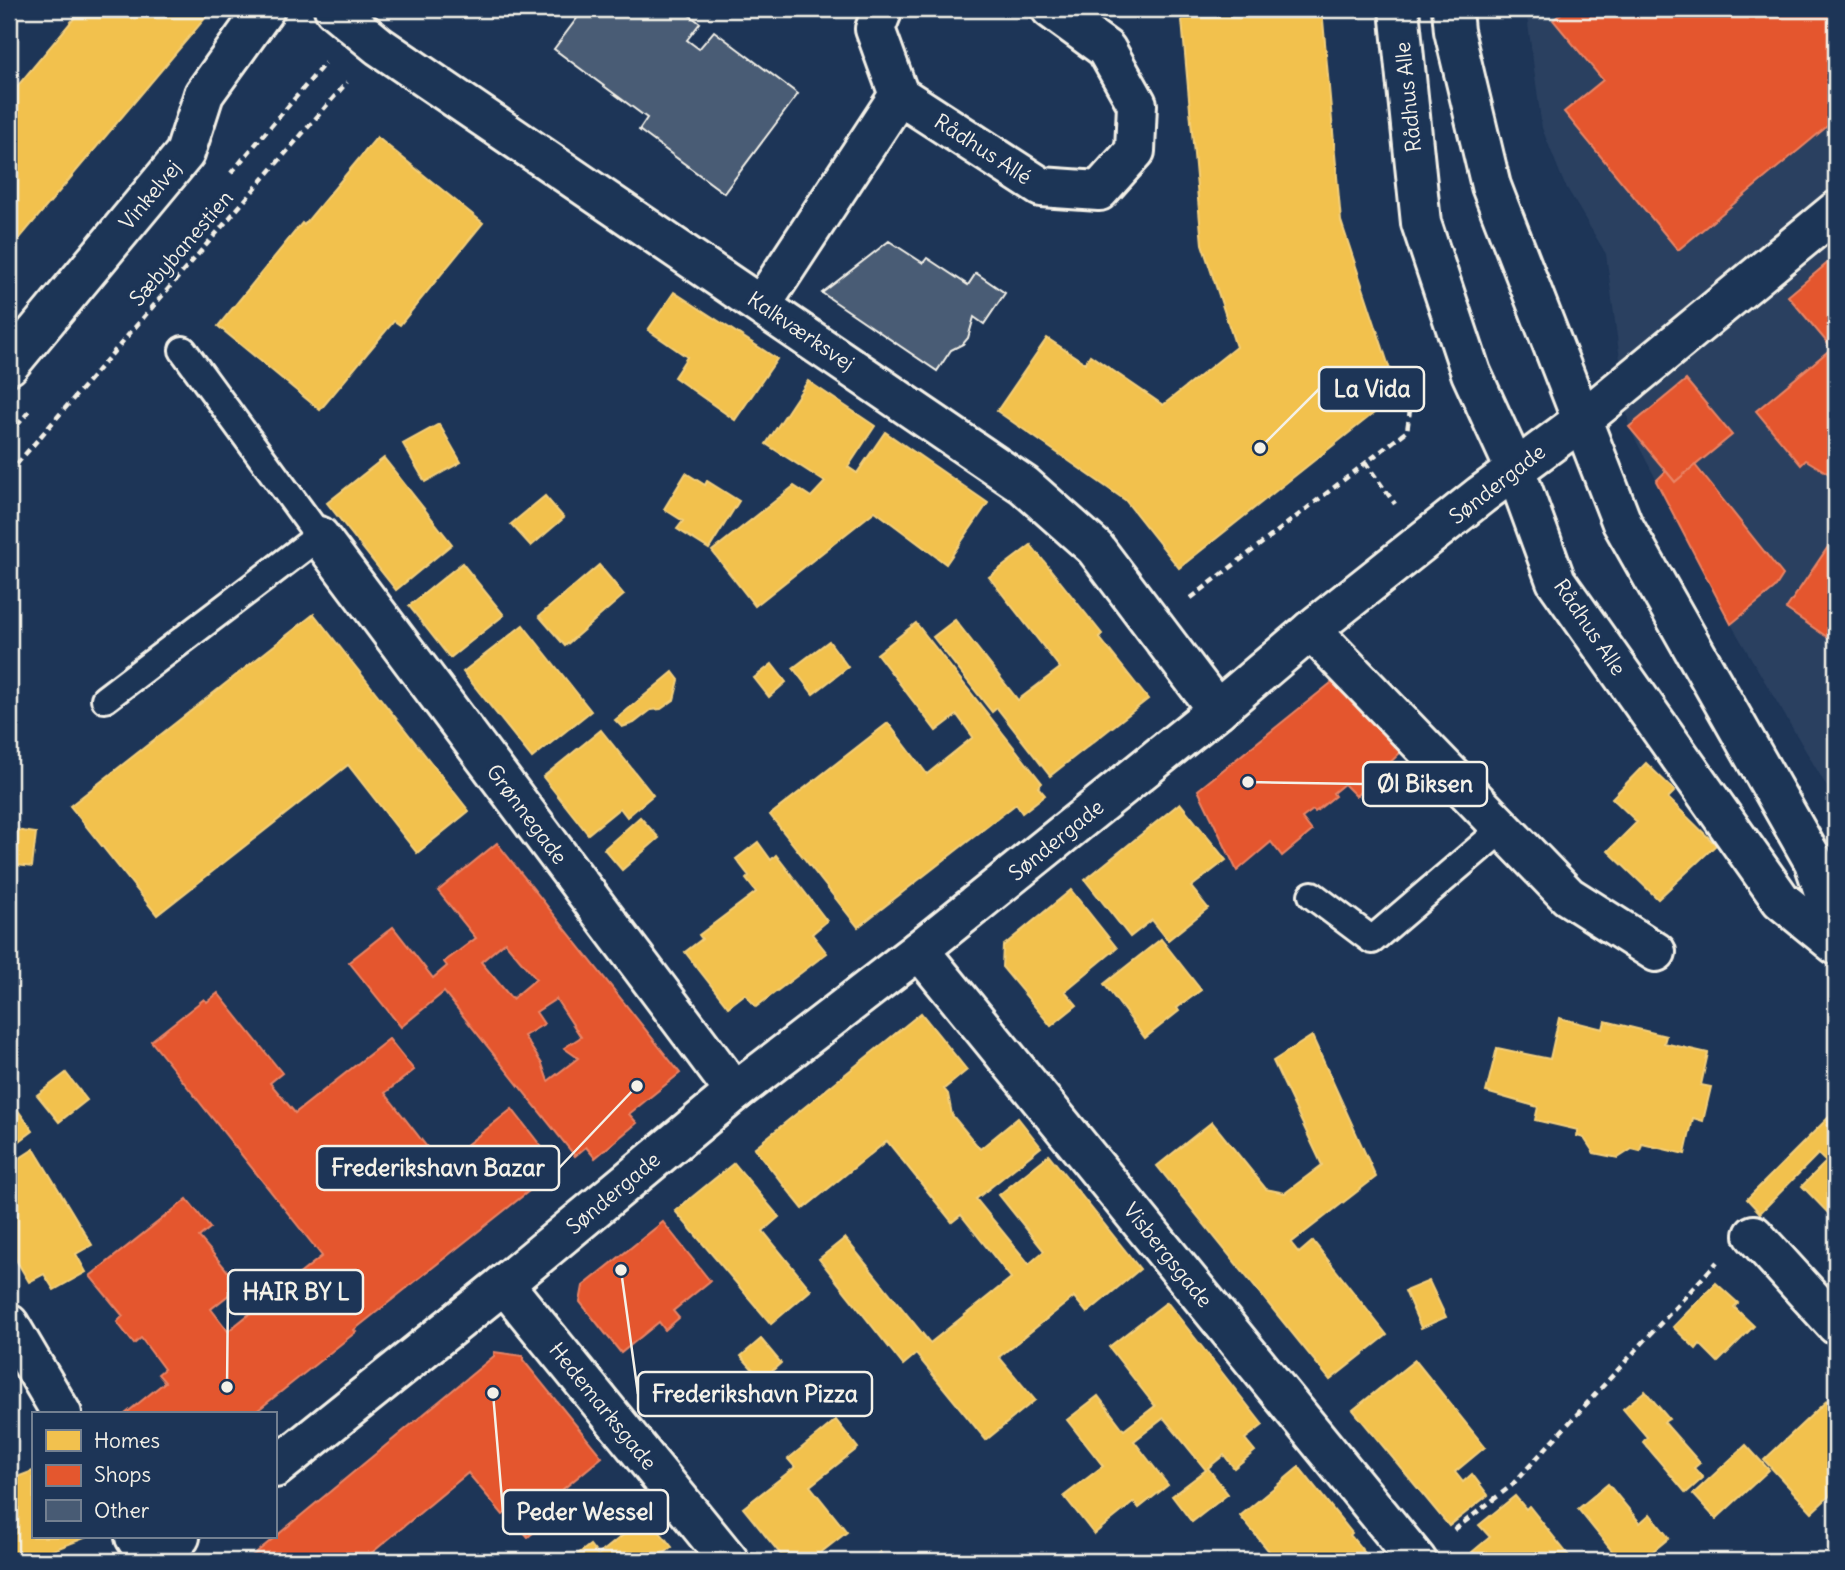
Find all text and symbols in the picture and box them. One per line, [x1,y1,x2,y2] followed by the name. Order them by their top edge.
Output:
[1389,41,1427,153] street label: Rådhus Alle
[929,108,1037,190] street label: Rådhus Allé
[113,155,187,235] street label: Vinkelvej
[123,185,239,311] street label: Sæbybanestien
[742,285,860,377] street label: Kalkværksvej
[1319,367,1424,411] callout: La Vida
[1333,374,1411,403] text: La Vida
[1443,438,1551,530] street label: Søndergade
[1548,574,1632,680] street label: Rådhus Alle
[481,759,573,869] street label: Grønnegade
[1363,762,1487,806] callout: Øl Biksen
[1377,769,1473,798] text: Øl Biksen
[1003,793,1109,887] street label: Søndergade
[317,1146,559,1190] callout: Frederikshavn Bazar
[560,1146,666,1240] street label: Søndergade
[331,1153,545,1182] text: Frederikshavn Bazar
[1118,1197,1218,1313] street label: Visbergsgade
[228,1270,363,1314] callout: HAIR BY L
[243,1277,350,1306] text: HAIR BY L
[543,1337,663,1475] street label: Hedemarksgade
[638,1372,872,1416] callout: Frederikshavn Pizza
[652,1379,858,1408] text: Frederikshavn Pizza
[32,1412,276,1538] legend
[94,1427,160,1454] text: Homes
[94,1461,151,1488] text: Shops
[503,1490,668,1534] callout: Peder Wessel
[94,1497,150,1524] text: Other
[517,1497,653,1526] text: Peder Wessel

